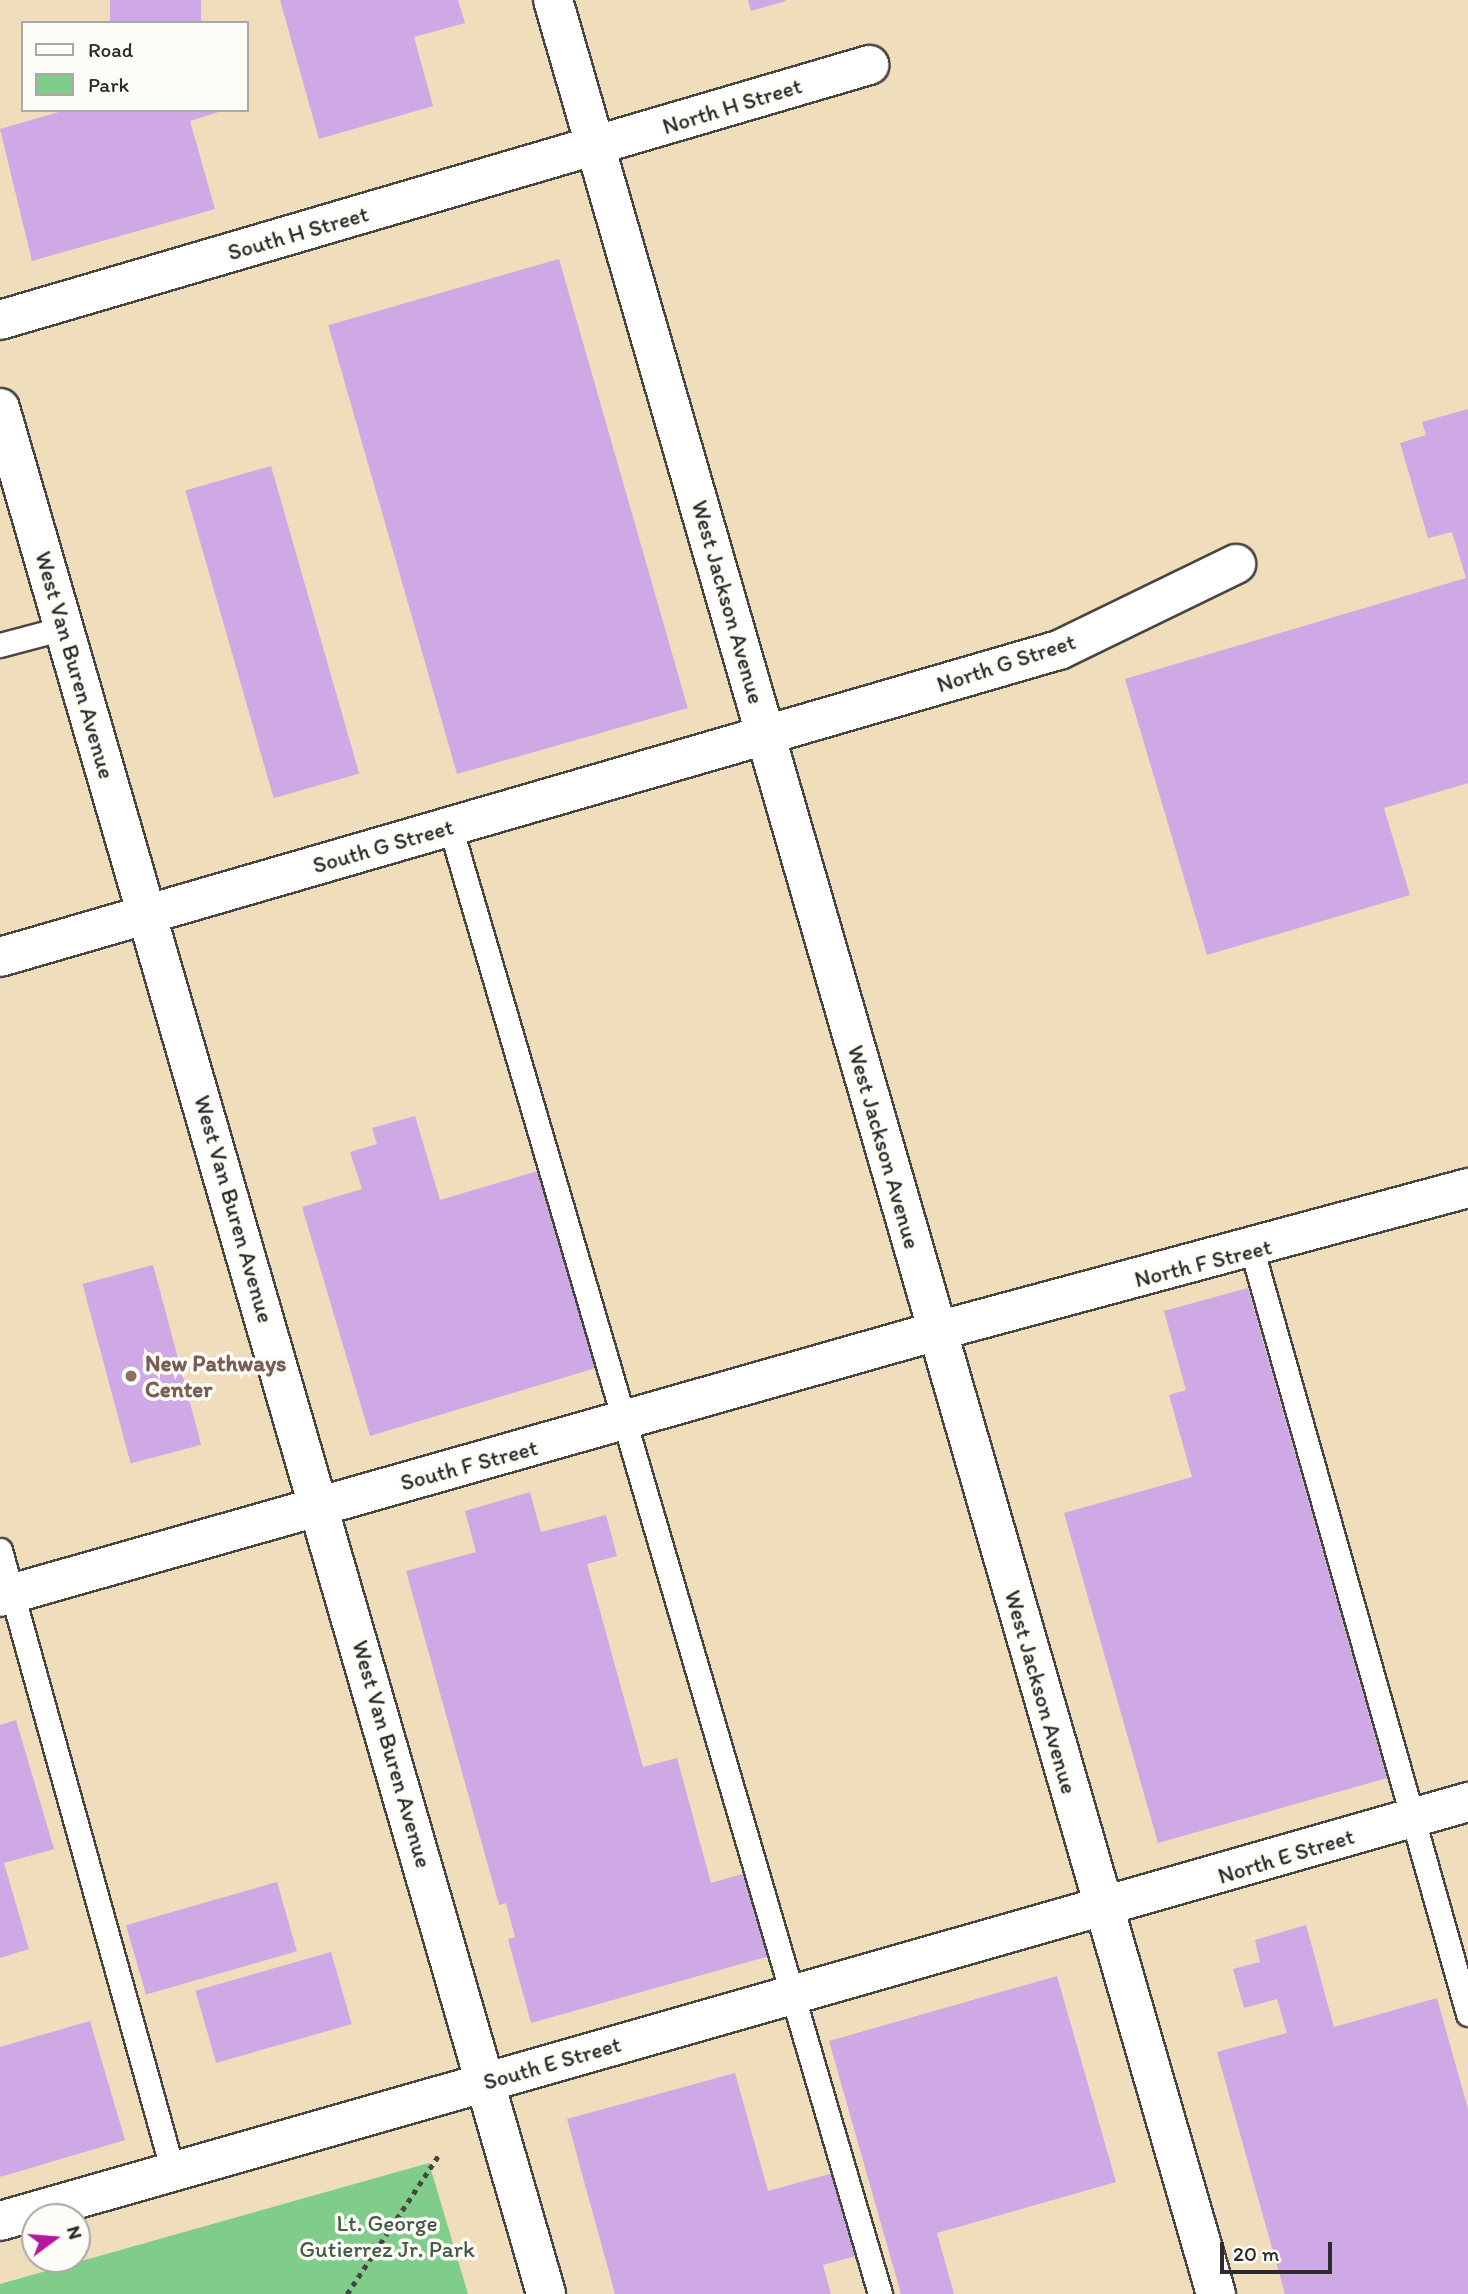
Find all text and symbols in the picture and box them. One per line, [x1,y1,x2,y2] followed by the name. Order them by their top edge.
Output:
[21,21,248,112] legend
[88,37,133,62] text: Road
[88,72,129,97] text: Park
[659,72,805,140] street label: North H Street
[225,200,371,266] street label: South H Street
[686,497,770,707] street label: West Jackson Avenue
[30,549,120,781] street label: West Van Buren Avenue
[933,628,1079,698] street label: North G Street
[310,813,456,879] street label: South G Street
[842,1042,926,1252] street label: West Jackson Avenue
[189,1093,279,1325] street label: West Van Buren Avenue
[1132,1233,1274,1293] street label: North F Street
[145,1349,285,1403] place label: New Pathways Center
[123,1368,139,1384] marker: New Pathways Center
[398,1433,540,1497] street label: South F Street
[999,1587,1083,1797] street label: West Jackson Avenue
[347,1638,437,1870] street label: West Van Buren Avenue
[1214,1822,1358,1890] street label: North E Street
[480,2030,624,2096] street label: South E Street
[21,2203,91,2273] north arrow
[299,2209,475,2263] park label: Lt. George Gutierrez Jr. Park
[62,2223,88,2242] text: N
[1223,2228,1335,2272] scale bar
[1233,2241,1279,2266] text: 20 m

